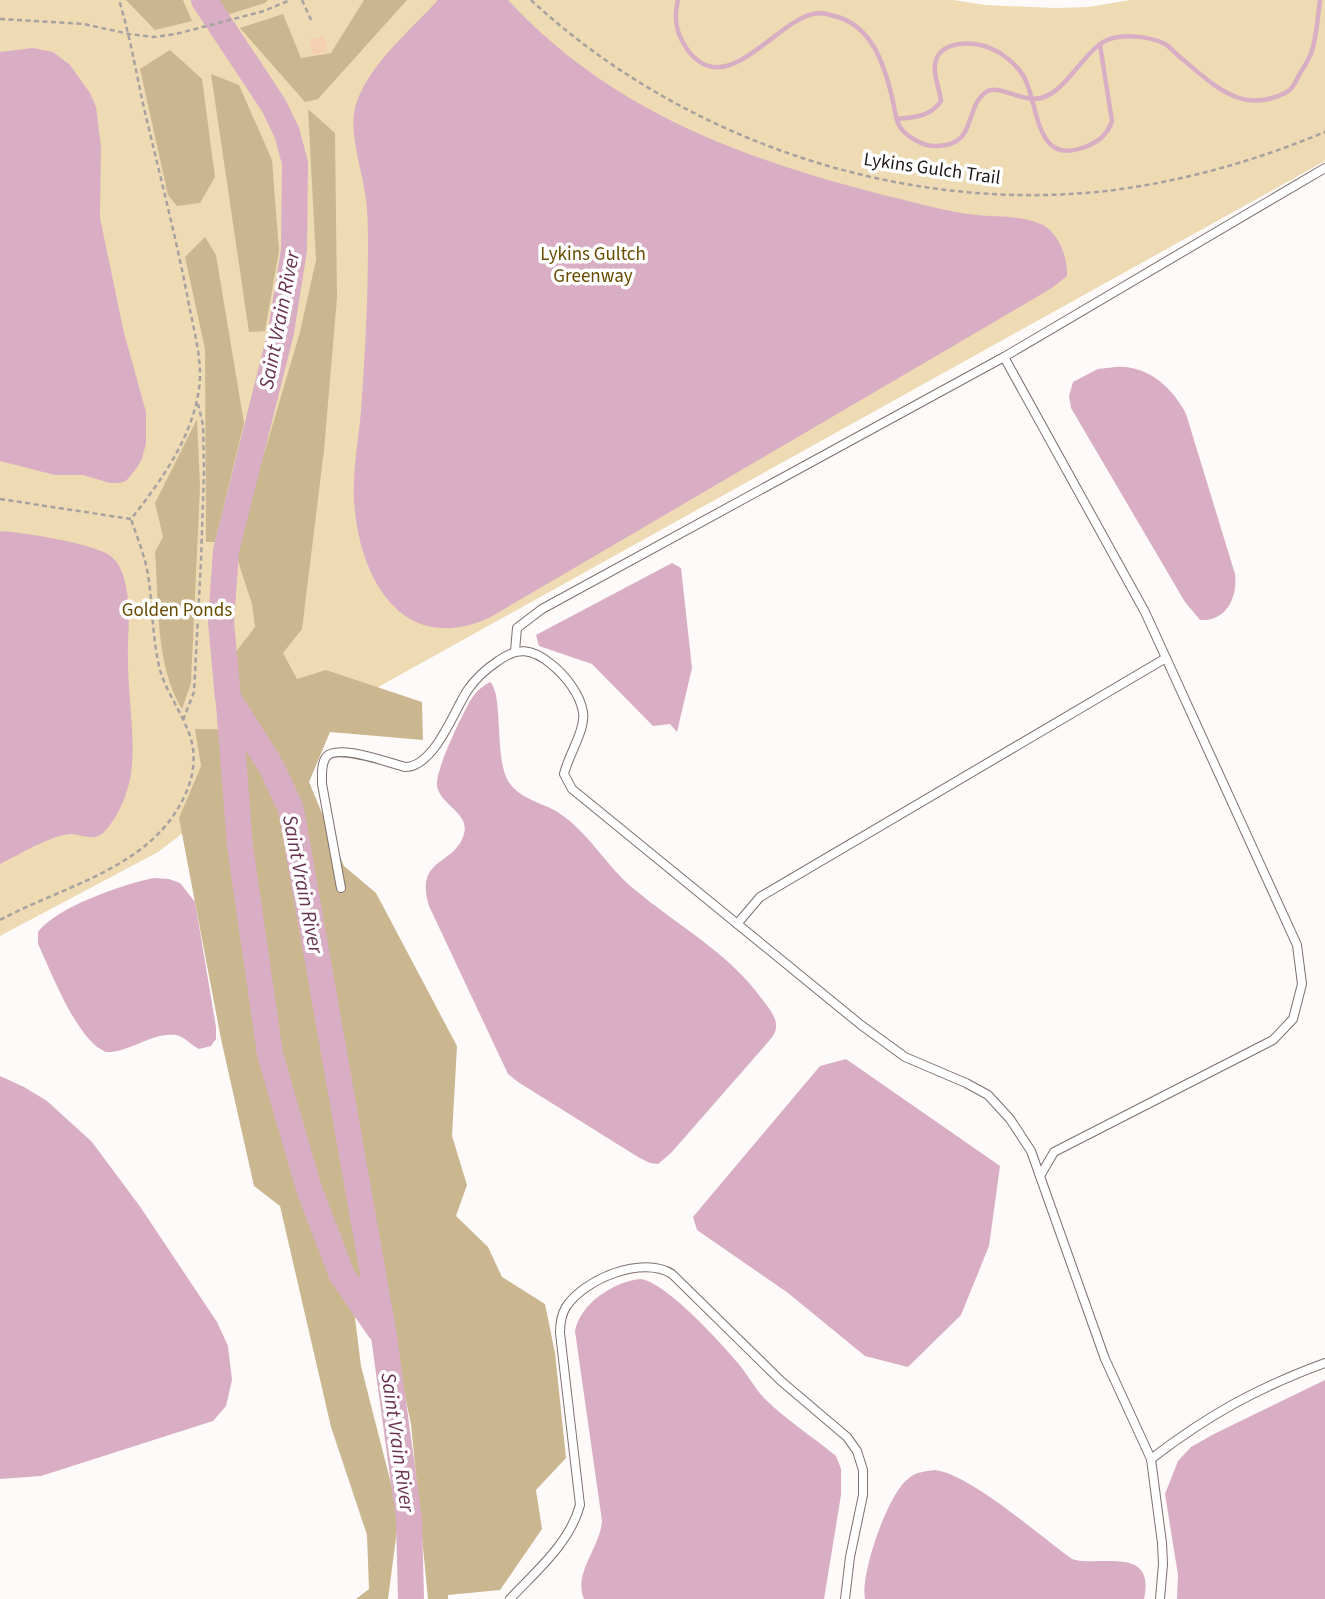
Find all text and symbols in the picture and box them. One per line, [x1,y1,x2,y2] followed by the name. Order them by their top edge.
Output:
[862,146,1002,192] street label: Lykins Gulch Trail
[540,241,646,290] park label: Lykins Gultch Greenway
[251,247,307,392] water label: Saint Vrain River
[122,597,232,624] park label: Golden Ponds
[275,812,331,957] water label: Saint Vrain River
[373,1370,423,1514] water label: Saint Vrain River

